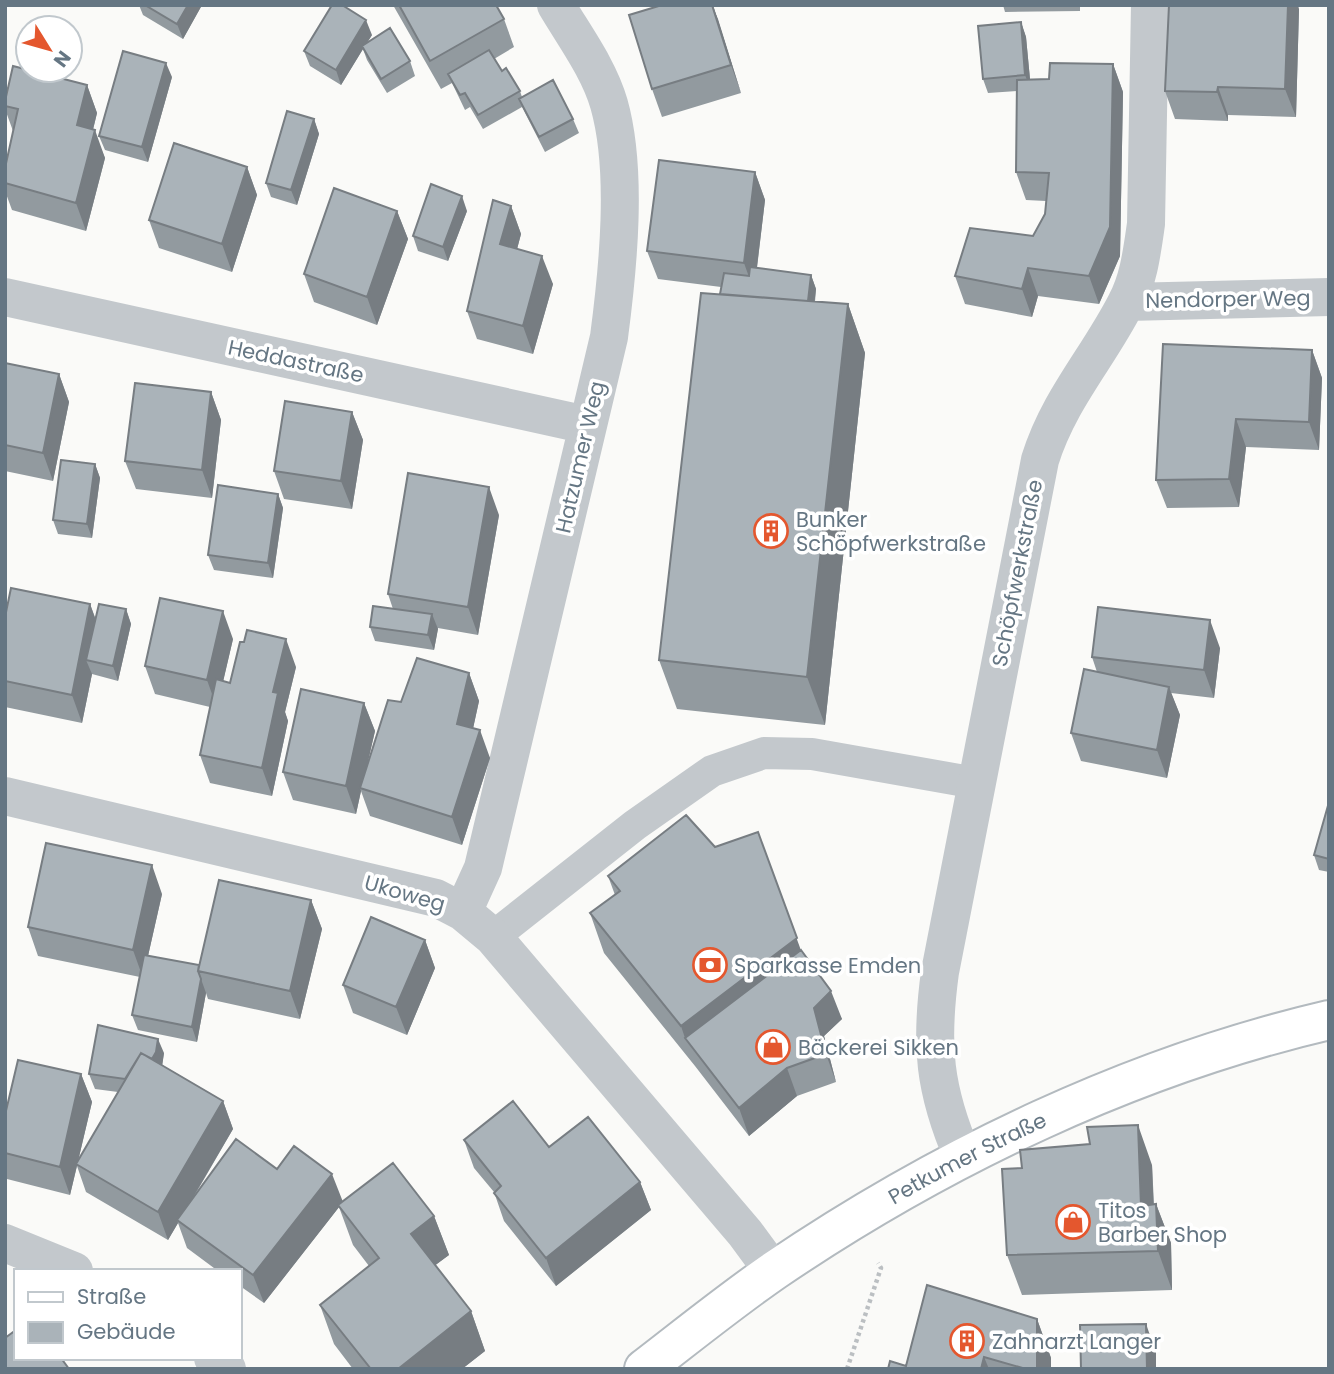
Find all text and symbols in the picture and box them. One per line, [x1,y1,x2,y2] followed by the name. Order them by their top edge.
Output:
[14,14,84,84] north arrow
[47,45,77,73] text: N
[1145,283,1311,315] street label: Nendorper Weg
[225,332,367,390] street label: Heddastraße
[548,378,612,536] street label: Hatzumer Weg
[985,477,1049,669] street label: Schöpfwerkstraße
[796,505,986,558] place label: Bunker Schöpfwerkstraße
[752,512,790,550] building icon: Bunker Schöpfwerkstraße
[361,868,449,918] street label: Ukoweg
[691,946,729,984] bank icon: Sparkasse Emden
[734,951,921,980] place label: Sparkasse Emden
[754,1028,792,1066] shop icon: Bäckerei Sikken
[798,1033,959,1062] place label: Bäckerei Sikken
[883,1105,1051,1211] street label: Petkumer Straße
[1098,1196,1227,1249] place label: Titos Barber Shop
[1054,1203,1092,1241] shop icon: Titos Barber Shop
[14,1269,242,1360] legend
[77,1282,146,1311] text: Straße
[77,1317,175,1346] text: Gebäude
[948,1322,986,1360] building icon: Zahnarzt Langer
[992,1327,1161,1356] place label: Zahnarzt Langer

